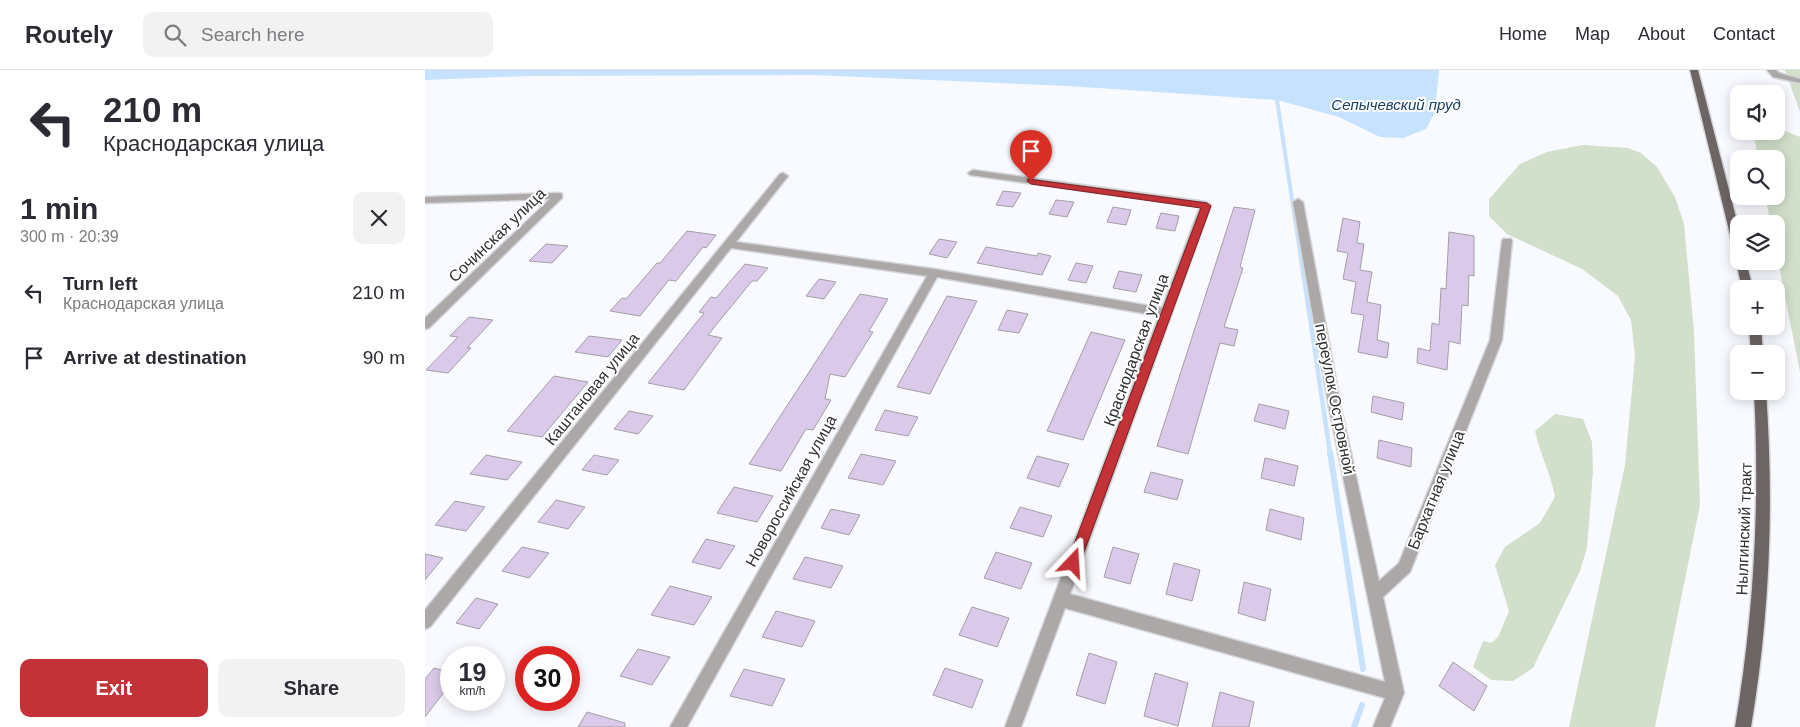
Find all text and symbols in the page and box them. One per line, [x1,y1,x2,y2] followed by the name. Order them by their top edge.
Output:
[143,12,493,57] search box
[25,21,113,48] text: Routely
[161,21,189,49] icon: search
[201,24,305,45] text: Search here
[1499,24,1547,44] text: Home
[1575,24,1610,44] text: Map
[1638,24,1685,44] text: About
[1713,24,1775,44] text: Contact
[1730,85,1785,400] map controls
[1730,85,1785,140] button: sound
[20,90,85,155] icon: left
[103,90,202,129] text: 210 m
[1331,96,1461,113] water label: Сепычевский пруд
[1010,130,1052,181] pin
[103,131,324,156] text: Краснодарская улица
[1017,137,1045,165] icon: arrive
[1730,150,1785,205] button: search
[445,185,549,285] street label: Сочинская улица
[20,192,98,225] text: 1 min
[353,192,405,244] button: close
[1730,215,1785,270] button: layers
[20,228,119,245] text: 300 m · 20:39
[1100,271,1172,429] street label: Краснодарская улица
[63,273,138,294] text: Turn left
[20,279,48,307] icon: left
[1730,280,1785,335] button: +
[352,282,405,303] text: 210 m
[63,295,224,312] text: Краснодарская улица
[1312,322,1358,476] street label: переулок Островной
[542,330,642,448] street label: Каштановая улица
[20,344,48,372] icon: arrive
[1730,345,1785,400] button: −
[63,347,247,368] text: Arrive at destination
[363,347,405,368] text: 90 m
[742,412,840,570] street label: Новороссийская улица
[1404,428,1468,552] street label: Бархатная улица
[1733,462,1755,596] street label: Нылгинский тракт
[1046,536,1098,588] position arrow
[515,646,580,711] speed limit sign: 30
[459,658,486,686] text: 19
[20,659,208,717] button: Exit
[218,659,405,717] button: Share
[459,684,486,698] text: km/h

